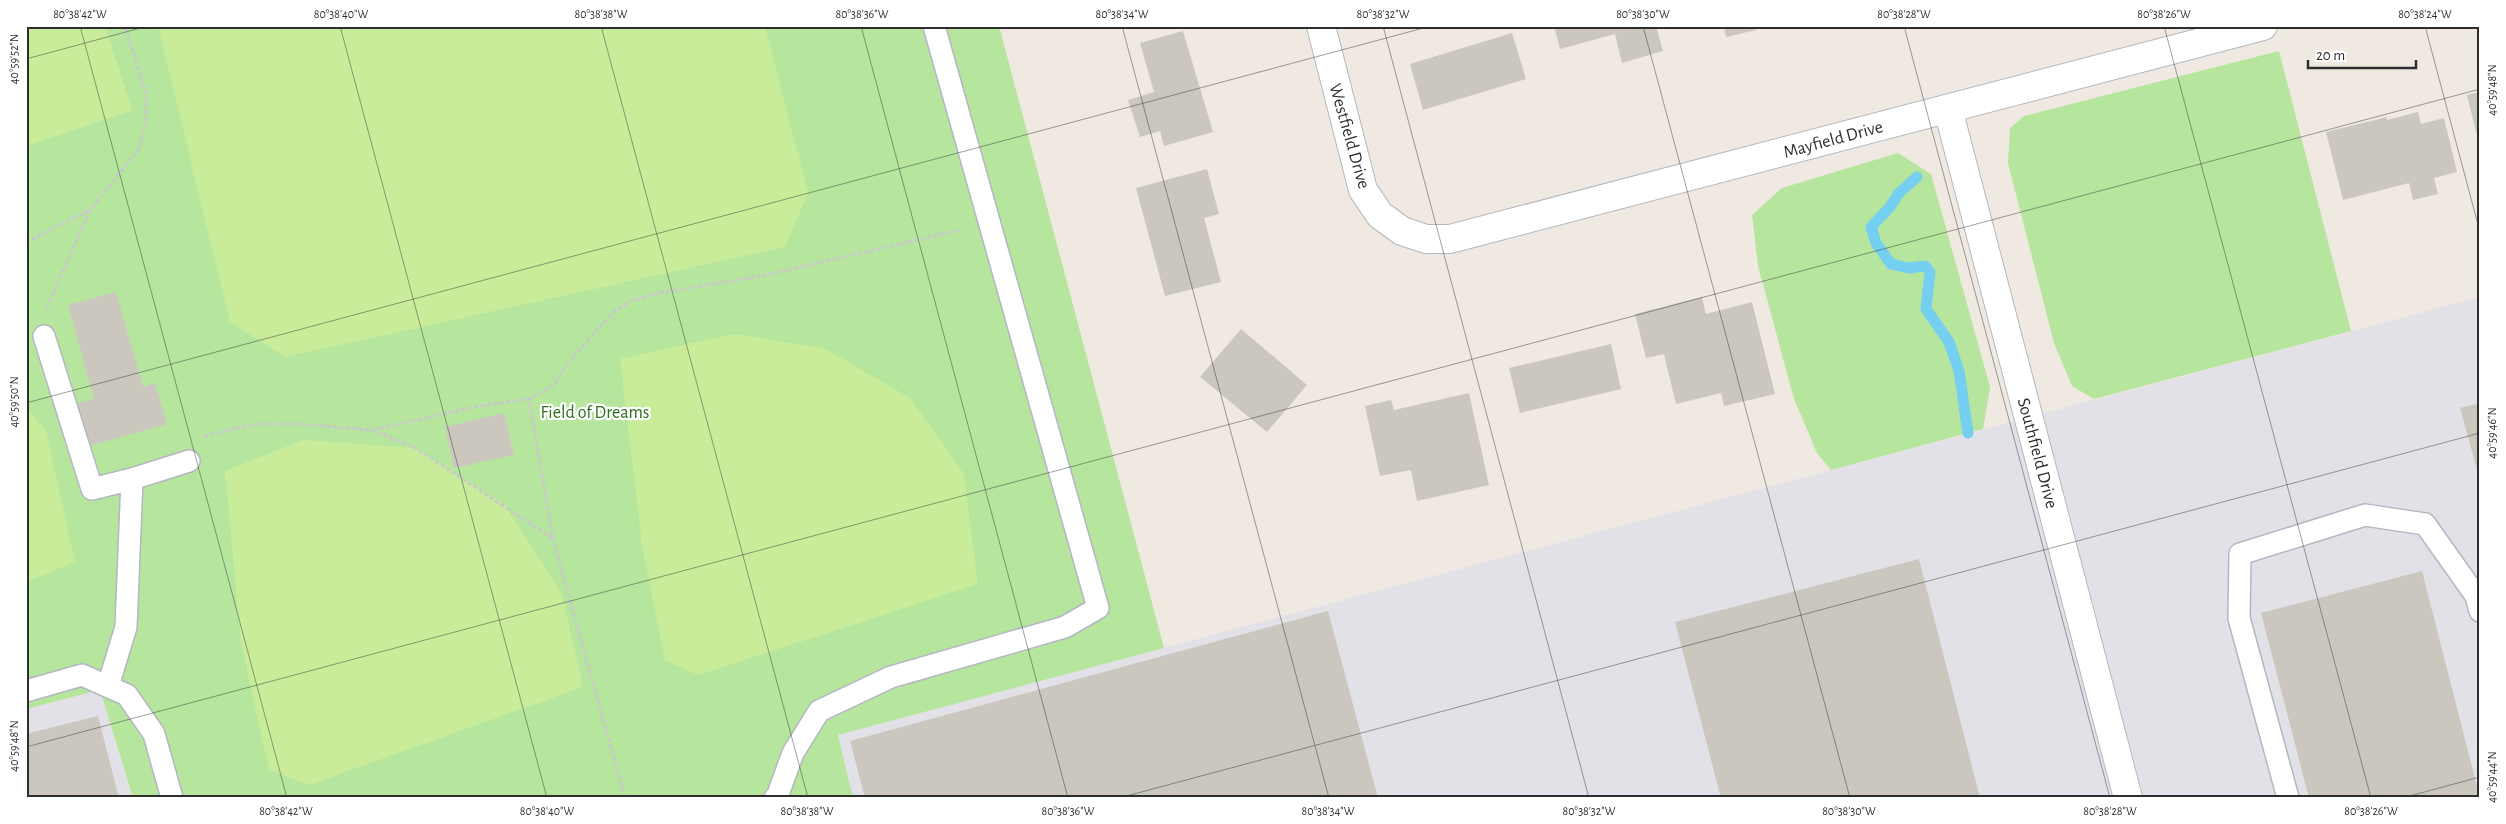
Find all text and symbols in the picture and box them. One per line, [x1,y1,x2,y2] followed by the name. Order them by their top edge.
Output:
[53,8,107,20] text: 80°38'42"W
[314,8,369,20] text: 80°38'40"W
[574,8,628,20] text: 80°38'38"W
[836,8,889,20] text: 80°38'36"W
[1095,8,1149,20] text: 80°38'34"W
[1357,8,1410,20] text: 80°38'32"W
[1616,8,1670,20] text: 80°38'30"W
[1877,8,1931,20] text: 80°38'28"W
[2137,8,2191,20] text: 80°38'26"W
[2398,8,2452,20] text: 80°38'24"W
[8,34,20,84] text: 40°59'52"N
[2308,38,2416,70] scale bar
[2316,48,2345,63] text: 20 m
[2486,64,2498,116] text: 40°59'48"N
[1325,82,1373,191] street label: Westfield Drive
[1782,118,1885,162] street label: Mayfield Drive
[8,376,20,428] text: 40°59'50"N
[2014,396,2060,510] street label: Southfield Drive
[540,404,650,422] park label: Field of Dreams
[2486,407,2498,459] text: 40°59'46"N
[8,720,20,772] text: 40°59'48"N
[2486,751,2498,803] text: 40°59'44"N
[259,805,313,817] text: 80°38'42"W
[520,805,575,817] text: 80°38'40"W
[780,805,834,817] text: 80°38'38"W
[1042,805,1095,817] text: 80°38'36"W
[1301,805,1355,817] text: 80°38'34"W
[1563,805,1616,817] text: 80°38'32"W
[1822,805,1876,817] text: 80°38'30"W
[2083,805,2137,817] text: 80°38'28"W
[2344,805,2398,817] text: 80°38'26"W

